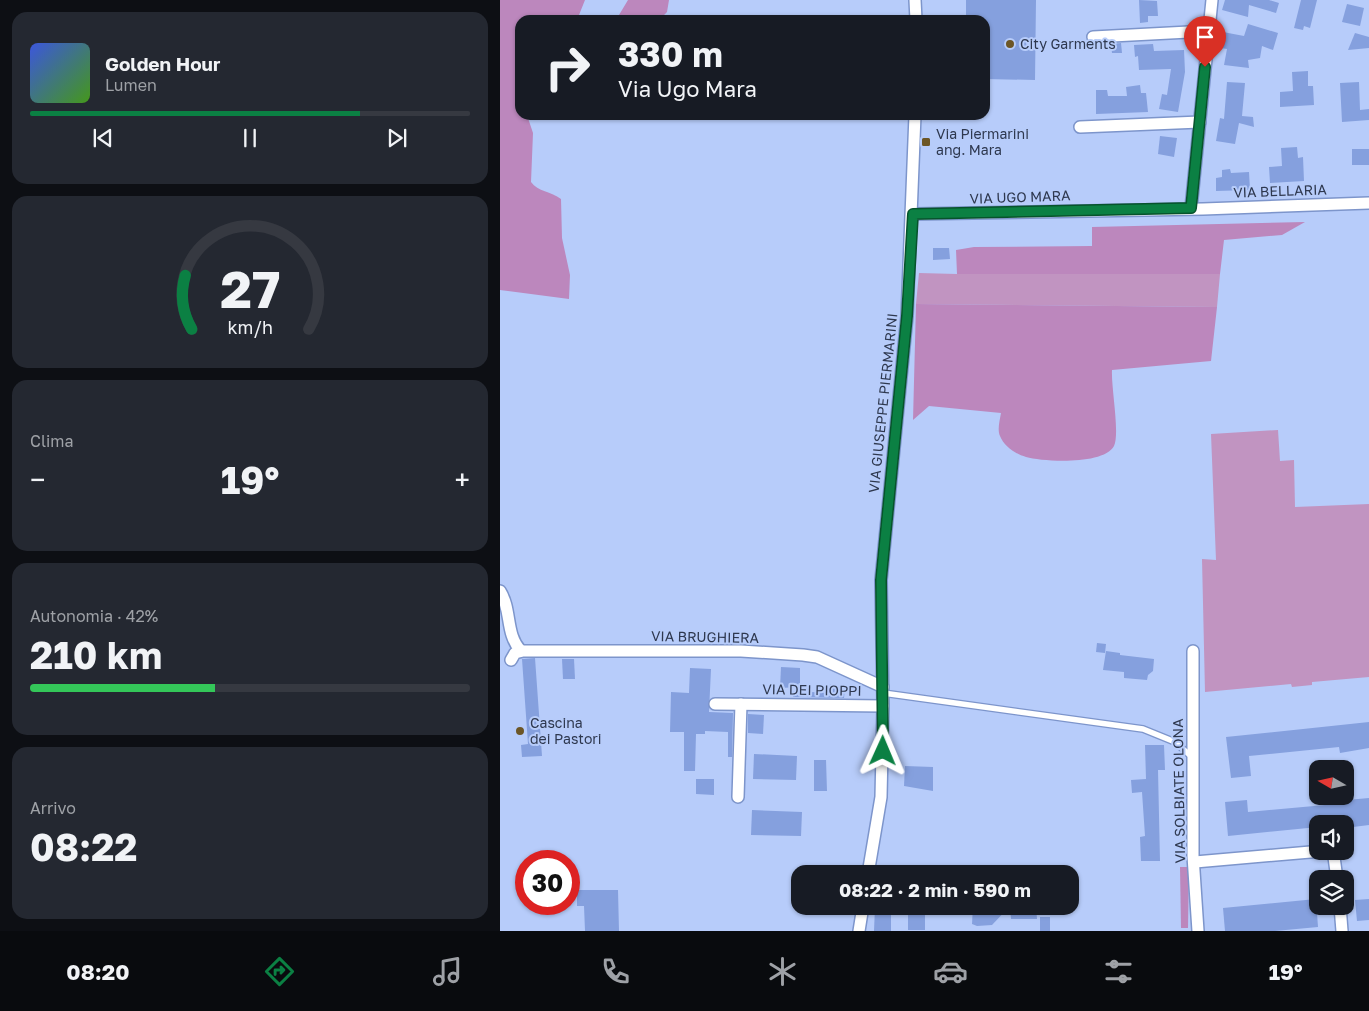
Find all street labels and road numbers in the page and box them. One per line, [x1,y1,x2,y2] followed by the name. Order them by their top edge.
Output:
[1233,180,1328,201] street label: VIA BELLARIA
[969,186,1071,207] street label: VIA UGO MARA
[865,312,900,494] street label: VIA GIUSEPPE PIERMARINI
[651,627,760,646] street label: VIA BRUGHIERA
[762,680,862,699] street label: VIA DEI PIOPPI
[1169,718,1188,864] street label: VIA SOLBIATE OLONA

